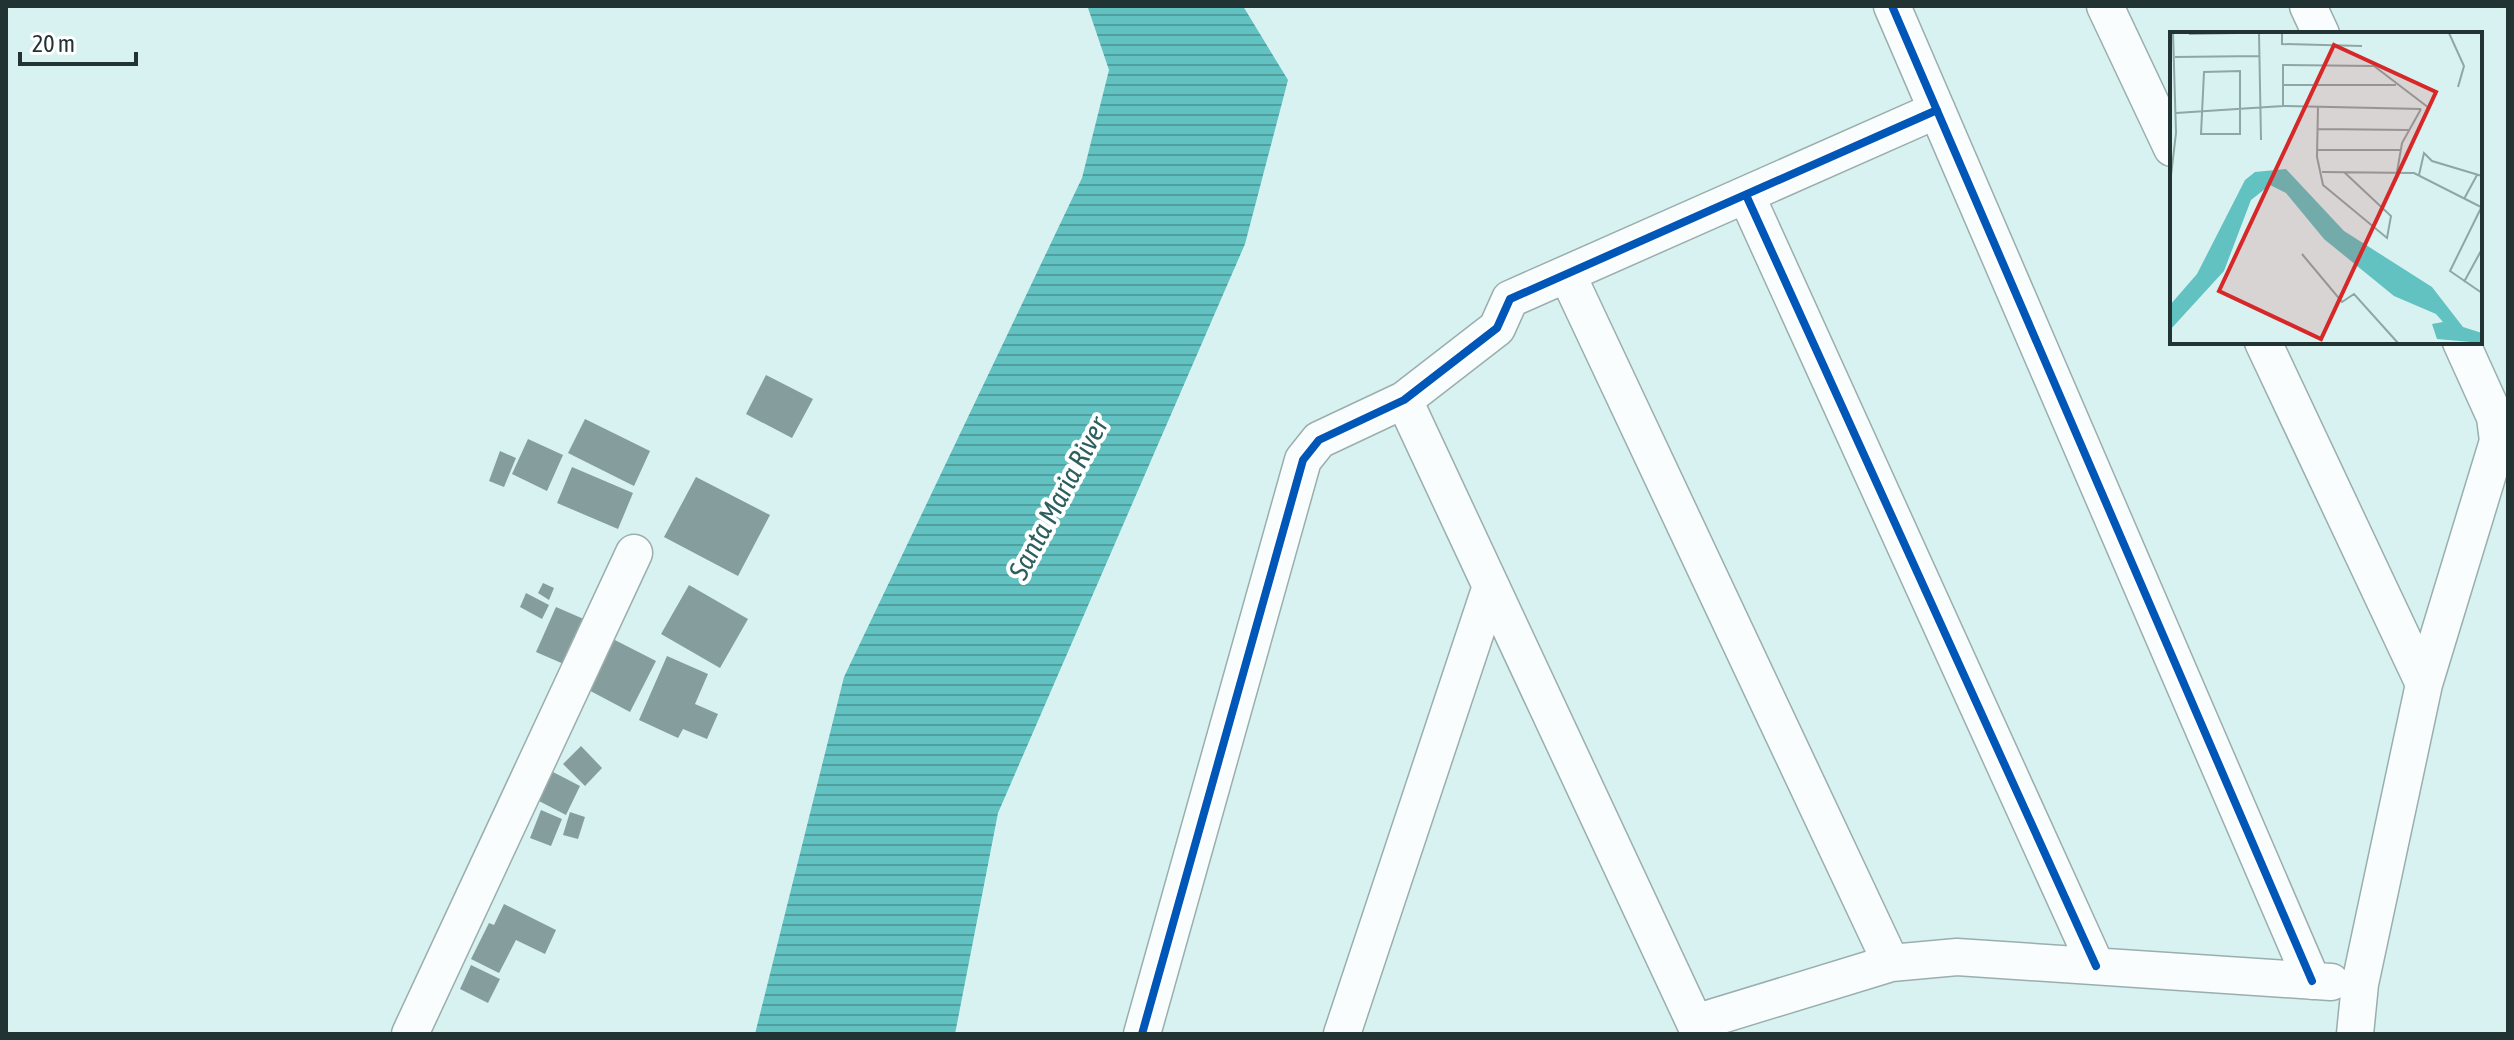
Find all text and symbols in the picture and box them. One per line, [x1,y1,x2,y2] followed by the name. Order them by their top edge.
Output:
[20,16,136,66] scale bar
[32,30,75,57] text: 20 m
[2170,32,2482,344] inset map
[1001,410,1115,585] water label: Santa Maria River

